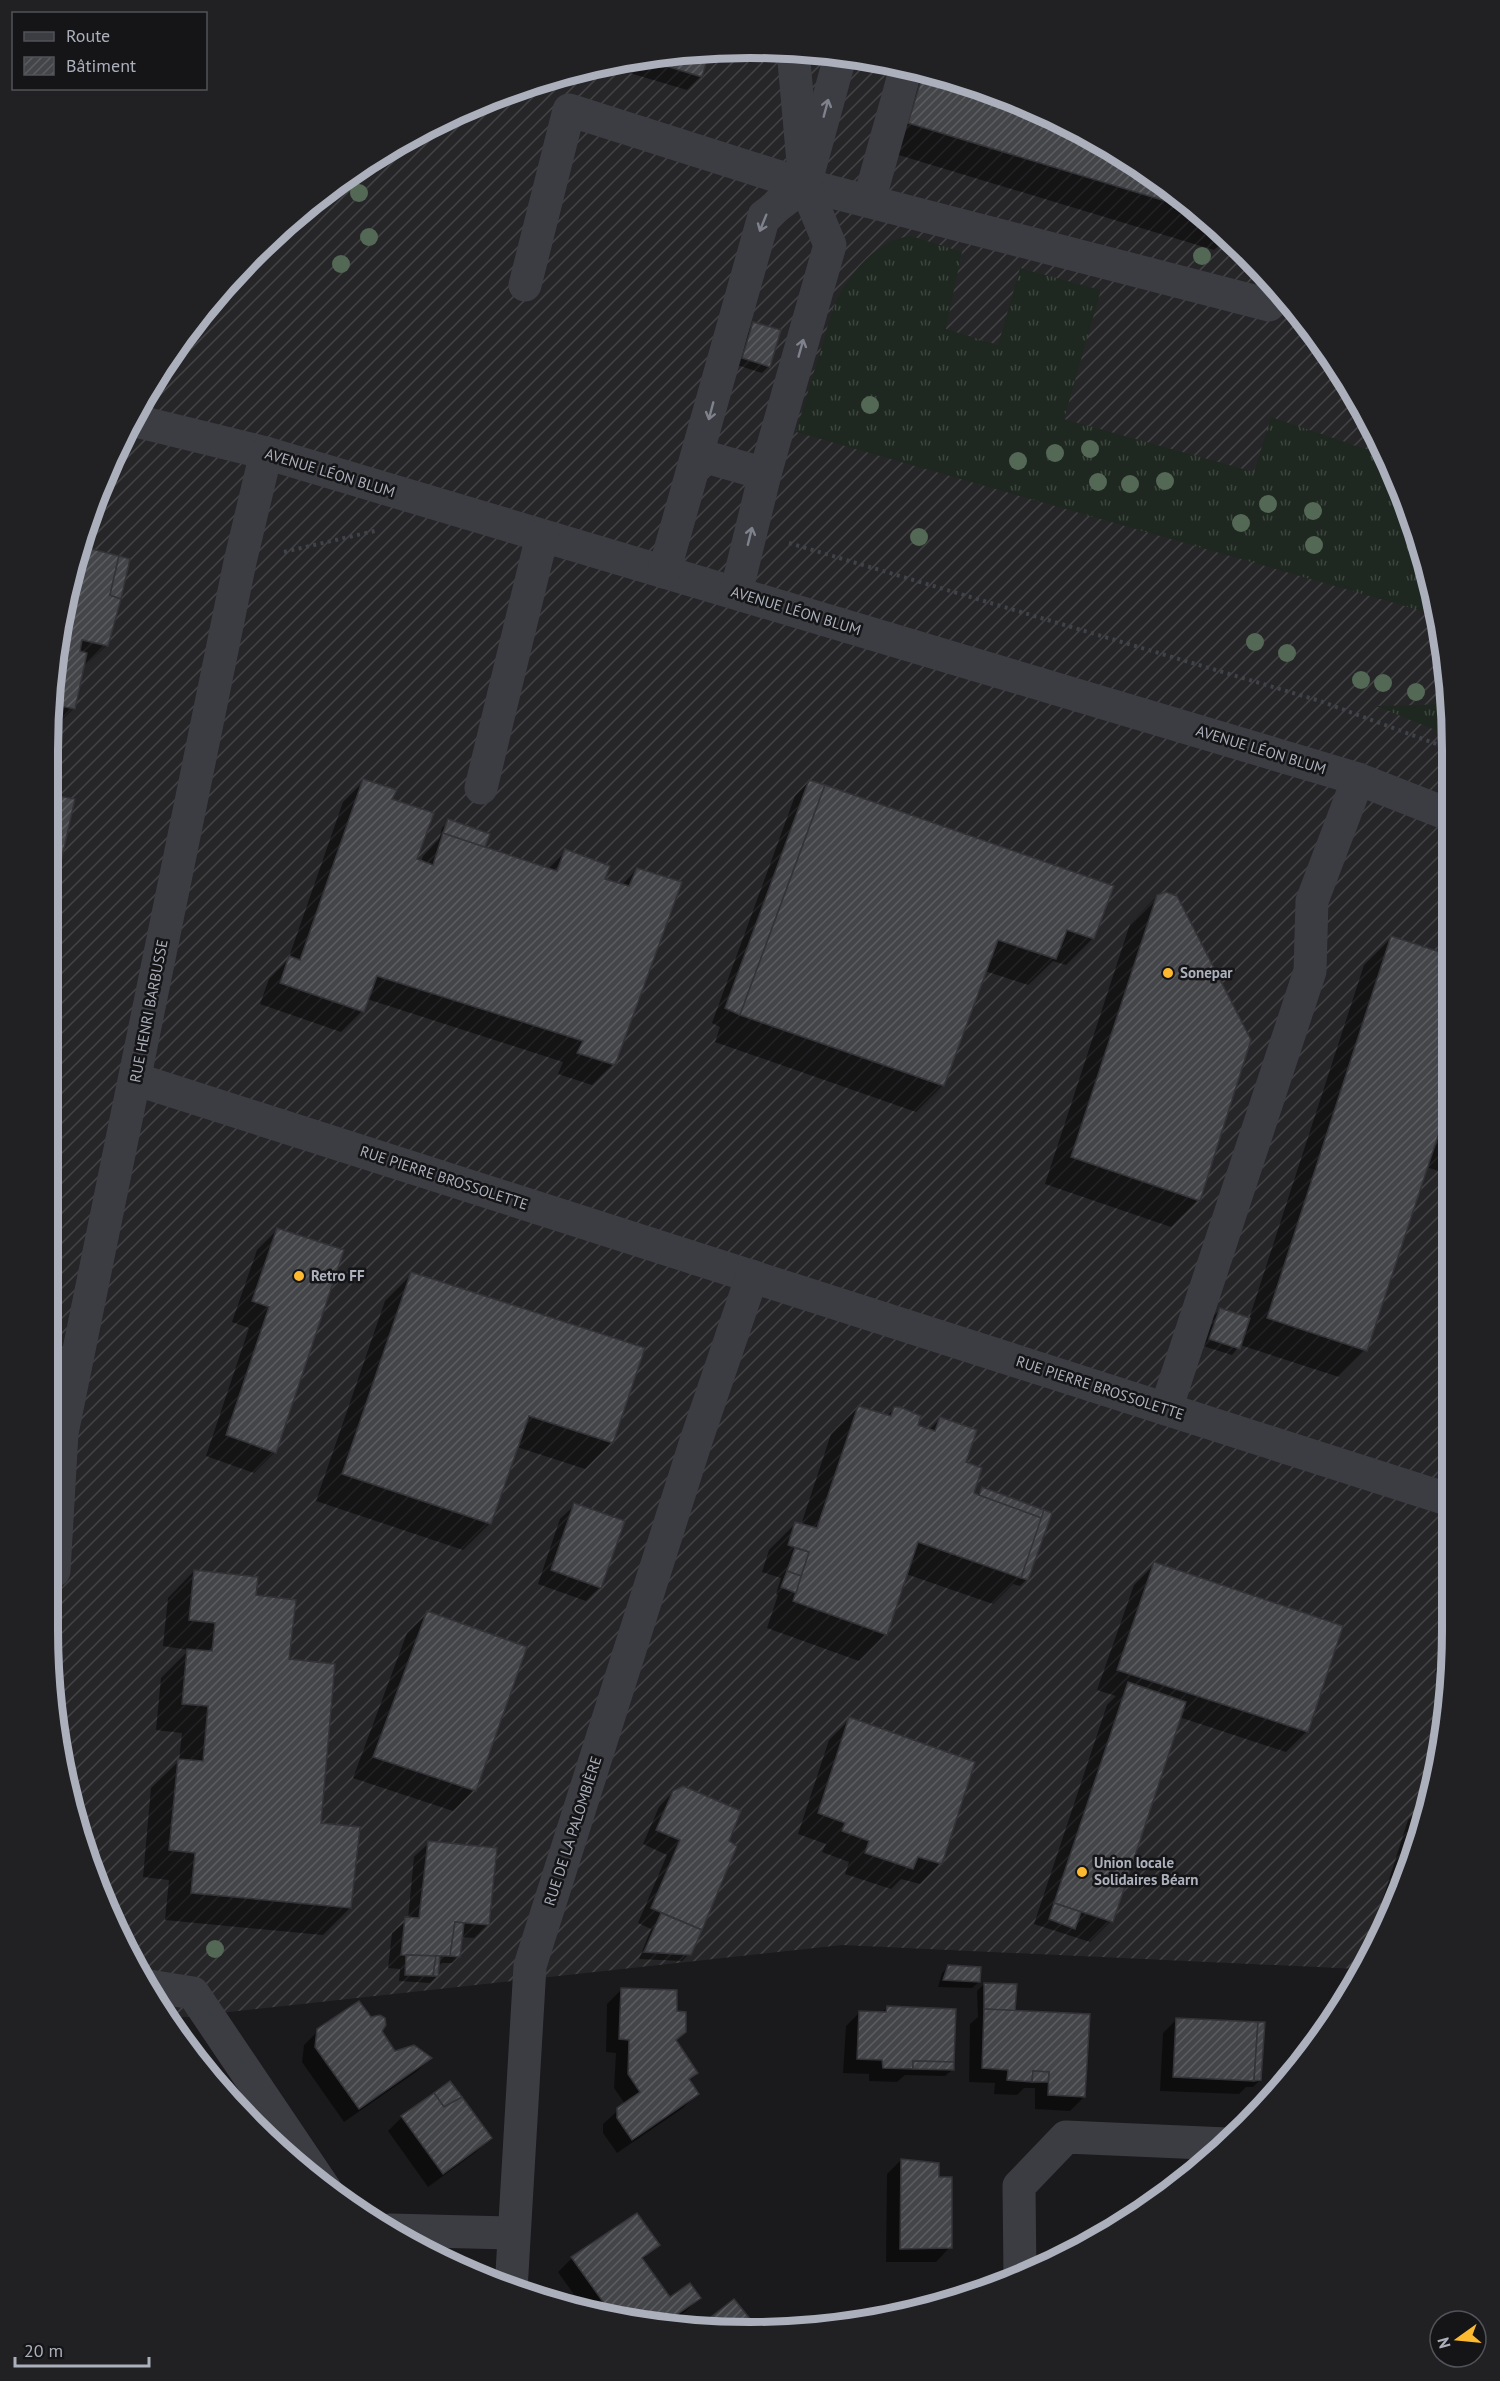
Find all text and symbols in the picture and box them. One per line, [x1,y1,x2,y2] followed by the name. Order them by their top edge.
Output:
[12,12,207,90] legend
[66,24,110,47] text: Route
[66,54,136,77] text: Bâtiment
[820,99,832,118] one-way arrow
[757,214,768,232] one-way arrow
[796,339,807,358] one-way arrow
[705,401,716,420] one-way arrow
[263,444,397,501] street label: AVENUE LÉON BLUM
[744,527,756,546] one-way arrow
[729,582,863,639] street label: AVENUE LÉON BLUM
[1194,721,1328,778] street label: AVENUE LÉON BLUM
[125,938,172,1084] street label: RUE HENRI BARBUSSE
[1180,963,1233,982] place label: Sonepar
[1161,966,1175,980] marker: Sonepar
[358,1141,531,1214] street label: RUE PIERRE BROSSOLETTE
[311,1266,365,1285] place label: Retro FF
[292,1269,306,1283] marker: Retro FF
[1014,1351,1187,1424] street label: RUE PIERRE BROSSOLETTE
[539,1754,606,1908] street label: RUE DE LA PALOMBIÈRE
[1094,1853,1198,1889] place label: Union locale Solidaires Béarn
[1075,1865,1089,1879] marker: Union locale Solidaires Béarn
[1428,2309,1488,2369] north arrow
[15,2330,148,2368] scale bar
[1432,2335,1455,2351] text: N
[24,2339,63,2362] text: 20 m

